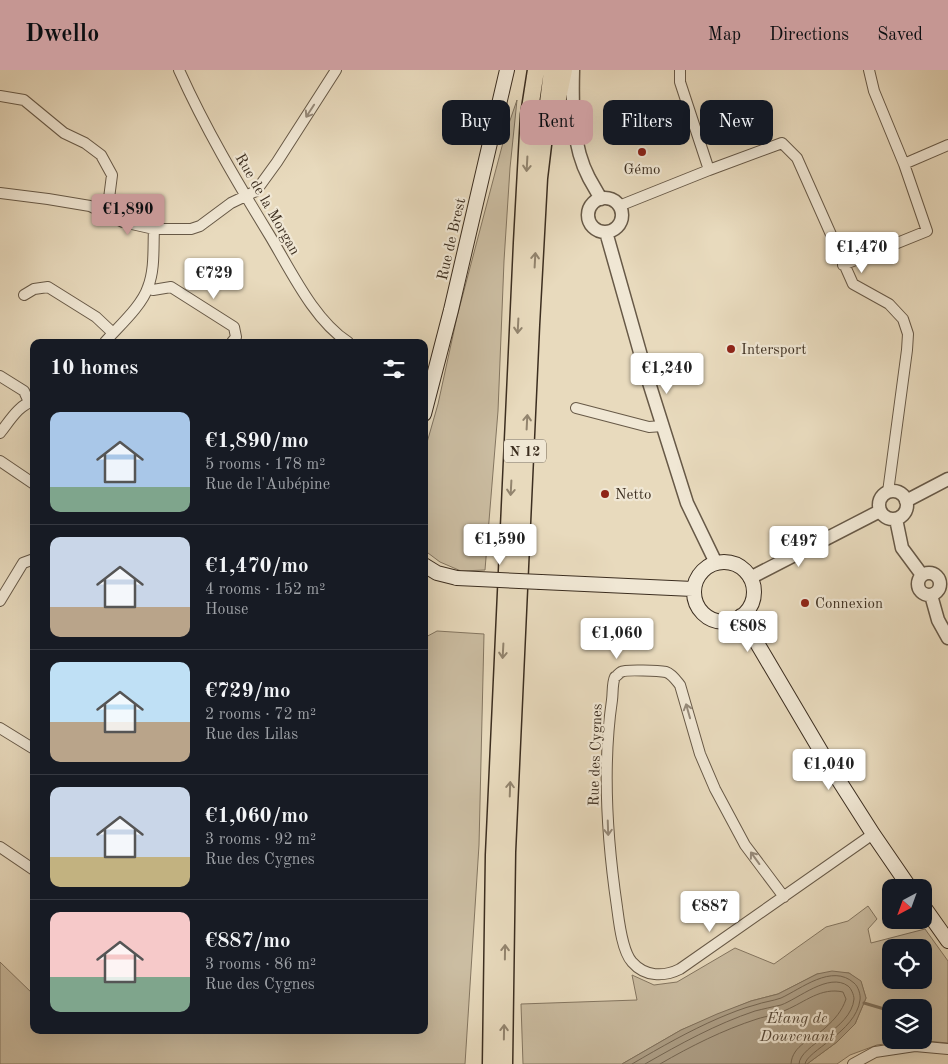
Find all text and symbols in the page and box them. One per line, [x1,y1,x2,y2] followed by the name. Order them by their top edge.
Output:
[25,23,99,47] text: Dwello
[708,26,741,44] text: Map
[769,26,849,44] text: Directions
[877,26,923,44] text: Saved
[442,100,510,145] chip: Buy
[520,100,593,145] chip: Rent
[603,100,690,145] chip: Filters
[700,100,773,145] chip: New
[304,104,314,118] one-way arrow
[636,146,648,158] marker: Gémo
[232,152,302,258] street label: Rue de la Morgan
[522,156,532,172] one-way arrow
[623,163,661,178] place label: Gémo
[87,194,169,236] pin: €1,890
[436,197,469,282] street label: Rue de Brest
[103,202,153,218] text: €1,890
[821,232,903,274] pin: €1,470
[837,240,887,256] text: €1,470
[530,252,539,268] one-way arrow
[184,258,244,300] pin: €729
[195,266,233,282] text: €729
[514,318,523,334] one-way arrow
[725,343,737,355] marker: Intersport
[741,343,806,358] place label: Intersport
[626,352,708,395] pin: €1,240
[380,355,408,383] icon: filters
[50,358,138,379] text: 10 homes
[642,361,692,377] text: €1,240
[522,415,531,431] one-way arrow
[205,431,309,452] text: €1,890/mo
[90,432,150,492] icon: home
[504,440,546,462] road number: N 12
[205,457,325,473] text: 5 rooms · 178 m²
[205,477,330,493] text: Rue de l'Aubépine
[506,480,515,496] one-way arrow
[599,488,611,500] marker: Netto
[615,488,651,503] place label: Netto
[459,524,541,566] pin: €1,590
[769,526,829,568] pin: €497
[475,532,525,548] text: €1,590
[780,534,818,550] text: €497
[205,556,309,577] text: €1,470/mo
[90,557,150,617] icon: home
[205,582,325,598] text: 4 rooms · 152 m²
[799,597,811,609] marker: Connexion
[815,597,883,612] place label: Connexion
[205,602,248,618] text: House
[718,610,778,653] pin: €808
[576,618,658,660] pin: €1,060
[729,619,767,635] text: €808
[592,626,642,642] text: €1,060
[499,642,508,658] one-way arrow
[205,681,291,702] text: €729/mo
[90,682,150,742] icon: home
[587,703,606,807] street label: Rue des Cygnes
[682,703,692,719] one-way arrow
[205,707,316,723] text: 2 rooms · 72 m²
[205,727,298,743] text: Rue des Lilas
[788,748,870,791] pin: €1,040
[804,757,854,773] text: €1,040
[505,782,515,798] one-way arrow
[205,806,309,827] text: €1,060/mo
[90,807,150,867] icon: home
[604,820,613,836] one-way arrow
[205,832,316,848] text: 3 rooms · 92 m²
[205,852,315,868] text: Rue des Cygnes
[749,852,760,865] one-way arrow
[882,879,932,929] north arrow
[882,879,932,1049] map controls
[680,890,740,933] pin: €887
[691,899,729,915] text: €887
[205,931,291,952] text: €887/mo
[90,932,150,992] icon: home
[882,939,932,989] button: locate
[500,944,510,960] one-way arrow
[205,957,316,973] text: 3 rooms · 86 m²
[205,977,315,993] text: Rue des Cygnes
[882,999,932,1049] button: layers
[759,1009,835,1045] water label: Étang de Douvenant
[499,1024,509,1040] one-way arrow

